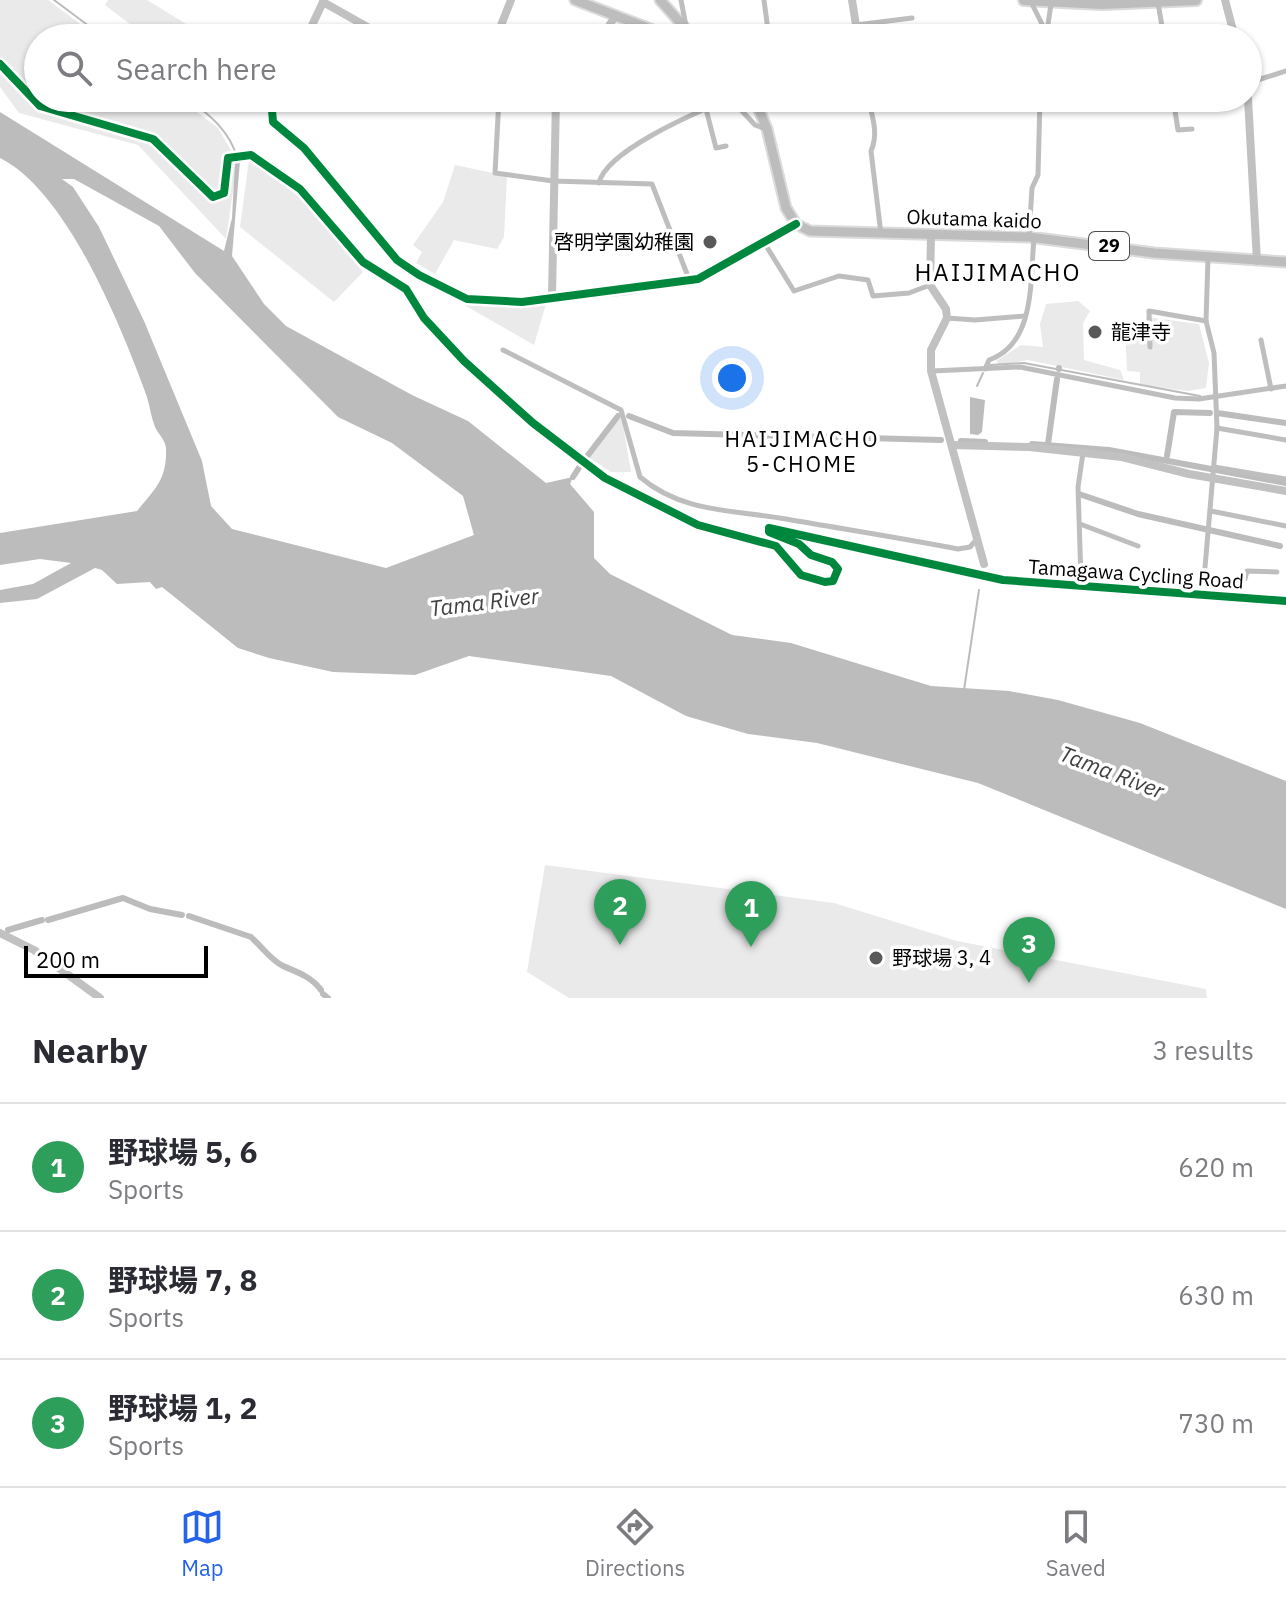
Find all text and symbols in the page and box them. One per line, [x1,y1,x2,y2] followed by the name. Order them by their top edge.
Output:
[24,24,1262,112] search box
[52,46,96,90] icon: search
[116,49,277,88] text: Search here
[906,203,1042,234] street label: Okutama kaido
[554,228,694,255] place label: 啓明学園幼稚園
[1089,232,1129,260] road number: 29
[701,233,719,251] marker: 啓明学園幼稚園
[914,256,1082,288] district label: HAIJIMACHO
[1111,318,1171,345] place label: 龍津寺
[1086,323,1104,341] marker: 龍津寺
[712,358,752,398] your location
[725,424,879,478] district label: HAIJIMACHO 5-CHOME
[1027,553,1245,595] street label: Tamagawa Cycling Road
[428,580,541,623] water label: Tama River
[1056,738,1169,805] water label: Tama River
[594,879,646,945] pin: 2
[725,881,777,947] pin: 1
[1003,917,1055,983] pin: 3
[24,942,208,978] scale bar
[892,944,991,971] place label: 野球場 3, 4
[36,945,100,974] text: 200 m
[867,949,885,967] marker: 野球場 3, 4
[32,1028,147,1072] text: Nearby
[1152,1033,1254,1067] text: 3 results
[108,1132,257,1171] text: 野球場 5, 6
[50,1150,66,1184] text: 1
[1178,1150,1254,1184] text: 620 m
[108,1172,184,1206] text: Sports
[108,1260,257,1299] text: 野球場 7, 8
[50,1278,66,1312] text: 2
[1178,1278,1254,1312] text: 630 m
[108,1300,184,1334] text: Sports
[108,1388,257,1427] text: 野球場 1, 2
[50,1406,66,1440] text: 3
[1178,1406,1254,1440] text: 730 m
[108,1428,184,1462] text: Sports
[180,1505,224,1582] tab: Map
[585,1505,685,1582] tab: Directions
[1046,1505,1106,1582] tab: Saved

